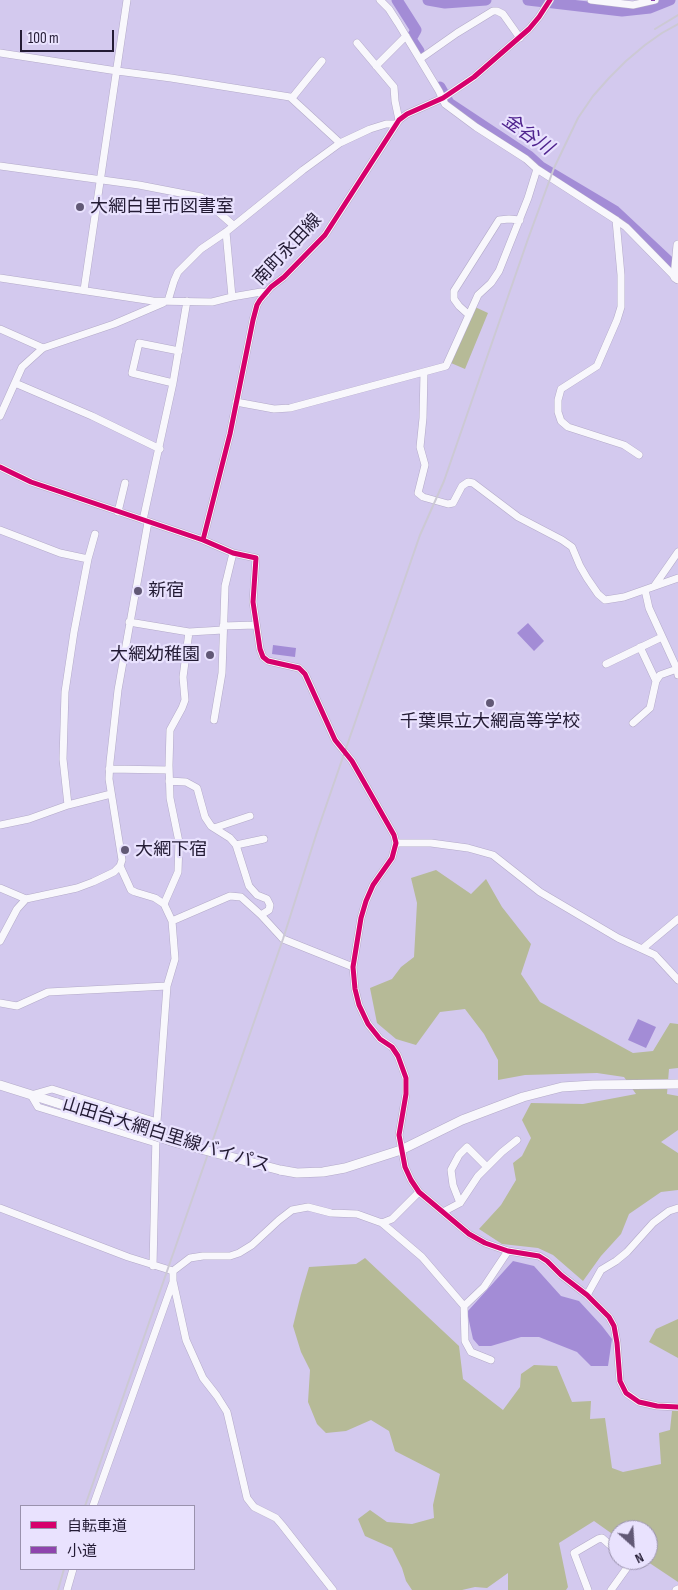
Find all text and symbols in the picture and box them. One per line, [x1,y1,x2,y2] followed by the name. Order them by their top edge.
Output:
[22,20,116,52] scale bar
[28,29,59,48] text: 100 m
[497,109,557,161] water label: 金谷川
[90,196,234,218] place label: 大網白里市図書室
[74,201,86,213] marker: 大網白里市図書室
[249,210,327,290] street label: 南町永田線
[148,580,184,602] place label: 新宿
[132,585,144,597] marker: 新宿
[110,644,200,666] place label: 大網幼稚園
[204,649,216,661] marker: 大網幼稚園
[484,697,496,709] marker: 千葉県立大網高等学校
[400,711,580,733] place label: 千葉県立大網高等学校
[135,839,207,861] place label: 大網下宿
[119,844,131,856] marker: 大網下宿
[60,1094,272,1178] street label: 山田台大網白里線バイパス
[20,1505,195,1570] legend
[67,1517,127,1536] text: 自転車道
[608,1520,658,1570] north arrow
[67,1542,97,1561] text: 小道
[632,1549,646,1567] text: N

